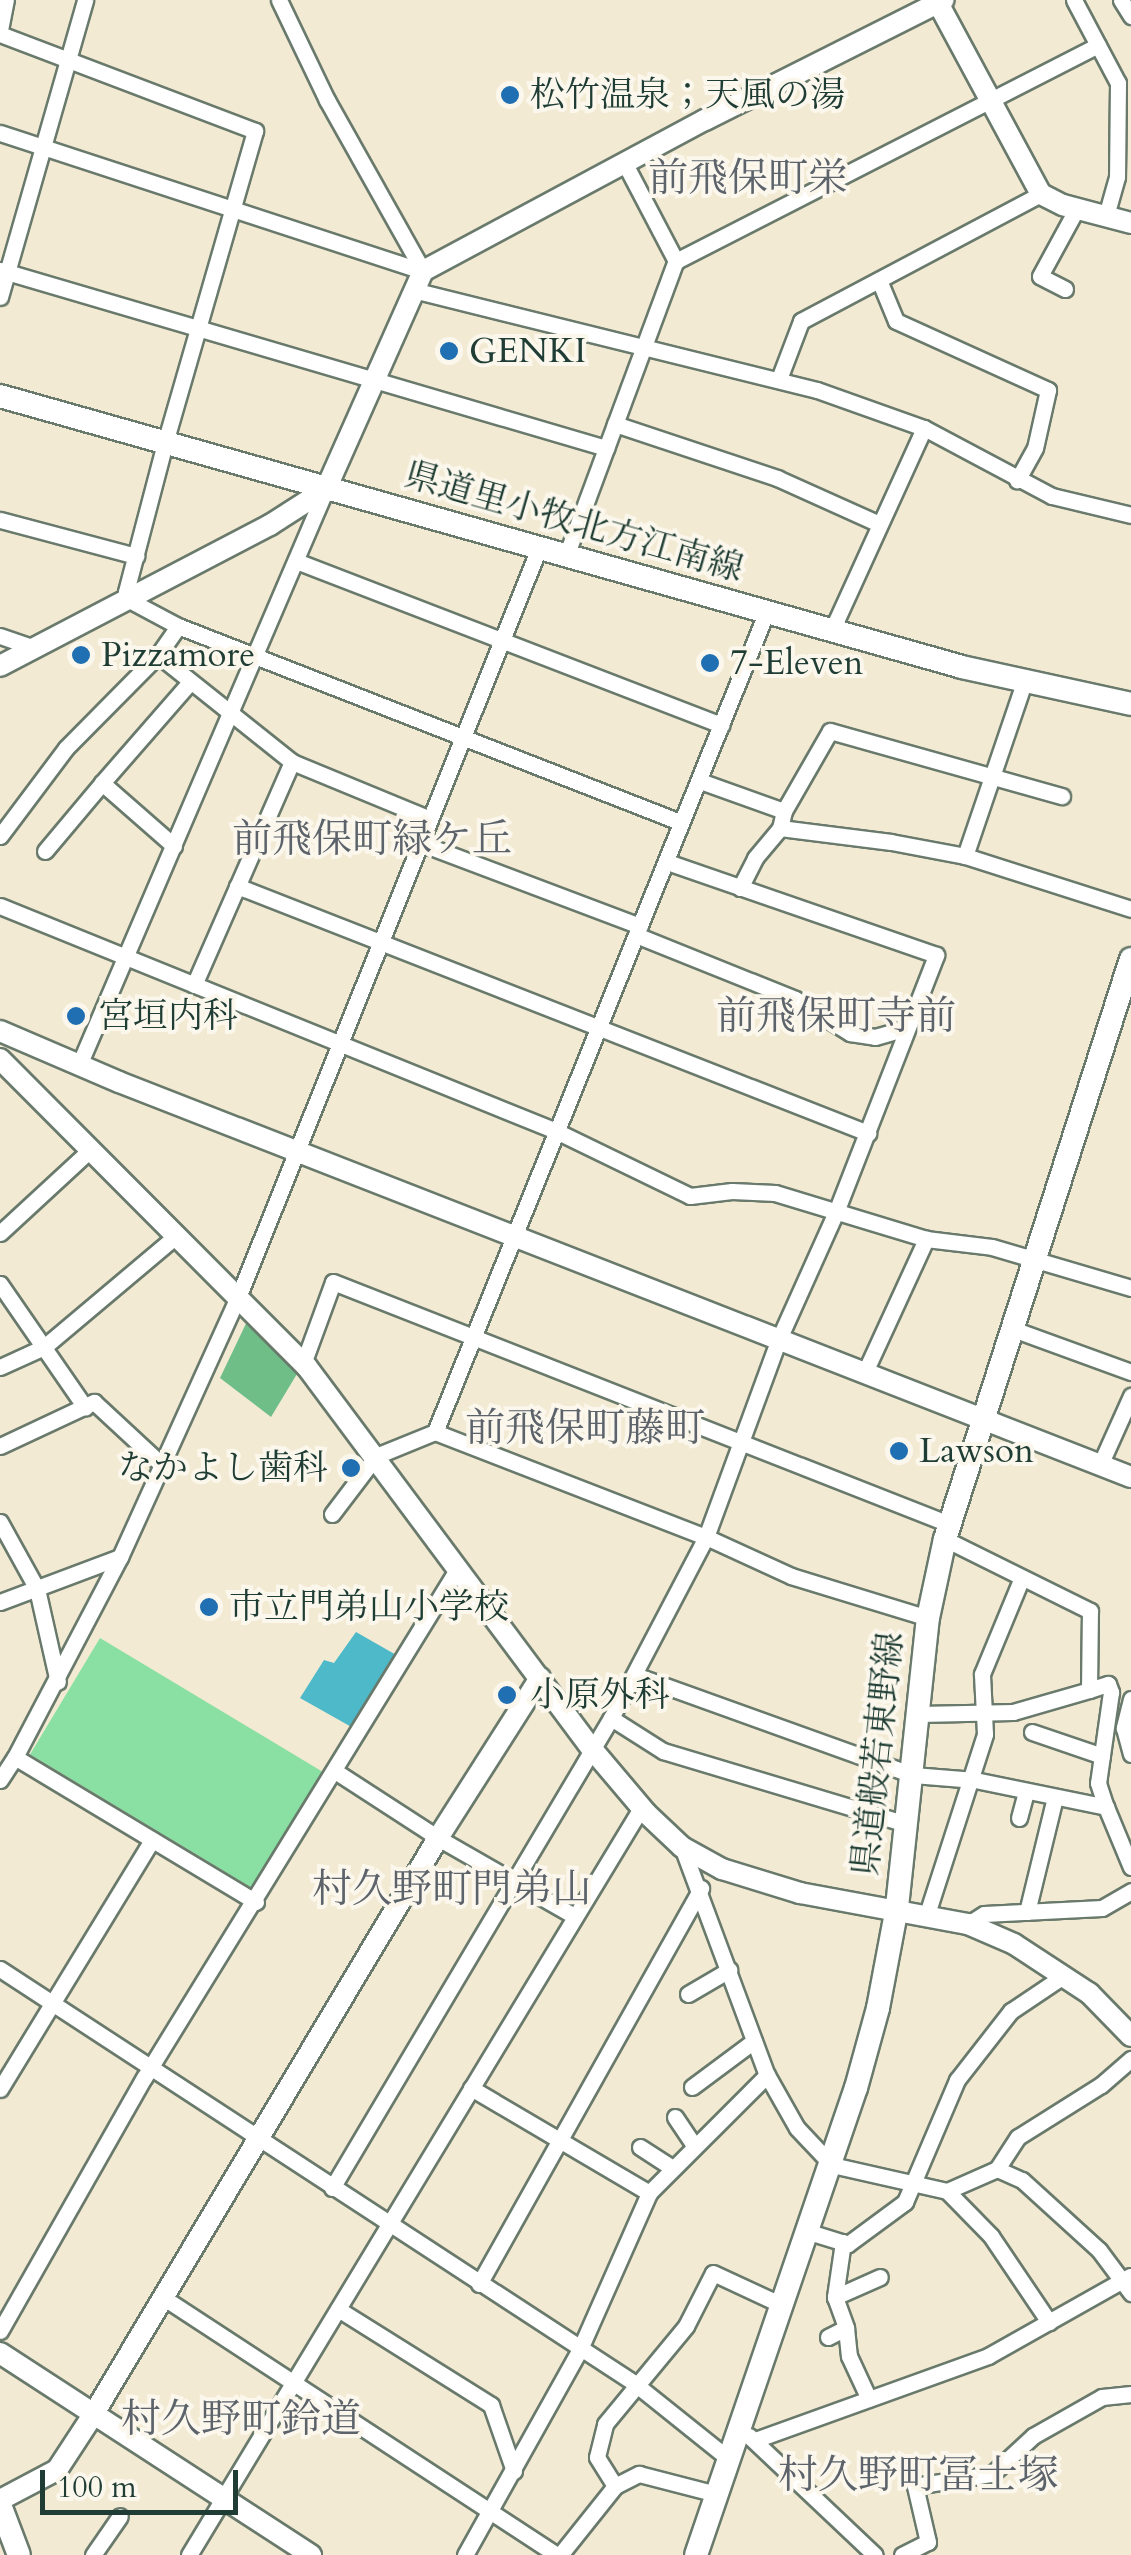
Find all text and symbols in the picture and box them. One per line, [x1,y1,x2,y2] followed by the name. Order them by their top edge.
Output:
[530,74,845,116] place label: 松竹温泉；天風の湯
[499,84,521,106] marker: 松竹温泉；天風の湯
[648,155,848,203] district label: 前飛保町栄
[469,330,586,372] place label: GENKI
[438,340,460,362] marker: GENKI
[400,454,748,590] street label: 県道里小牧北方江南線
[101,634,255,676] place label: Pizzamore
[730,642,863,684] place label: 7-Eleven
[70,644,92,666] marker: Pizzamore
[699,652,721,674] marker: 7-Eleven
[232,816,512,864] district label: 前飛保町緑ケ丘
[716,993,956,1041] district label: 前飛保町寺前
[98,995,238,1037] place label: 宮垣内科
[63,1003,89,1029] marker: 宮垣内科
[465,1405,705,1453] district label: 前飛保町藤町
[919,1430,1034,1472] place label: Lawson
[888,1440,910,1462] marker: Lawson
[118,1447,328,1489] place label: なかよし歯科
[338,1455,364,1481] marker: なかよし歯科
[229,1586,509,1628] place label: 市立門弟山小学校
[198,1596,220,1618] marker: 市立門弟山小学校
[844,1630,912,1878] street label: 県道般若東野線
[530,1674,670,1716] place label: 小原外科
[494,1682,520,1708] marker: 小原外科
[312,1866,592,1914] district label: 村久野町門弟山
[121,2396,361,2444] district label: 村久野町鈴道
[45,2450,242,2512] scale bar
[778,2452,1058,2500] district label: 村久野町冨士塚
[57,2467,137,2508] text: 100 m

